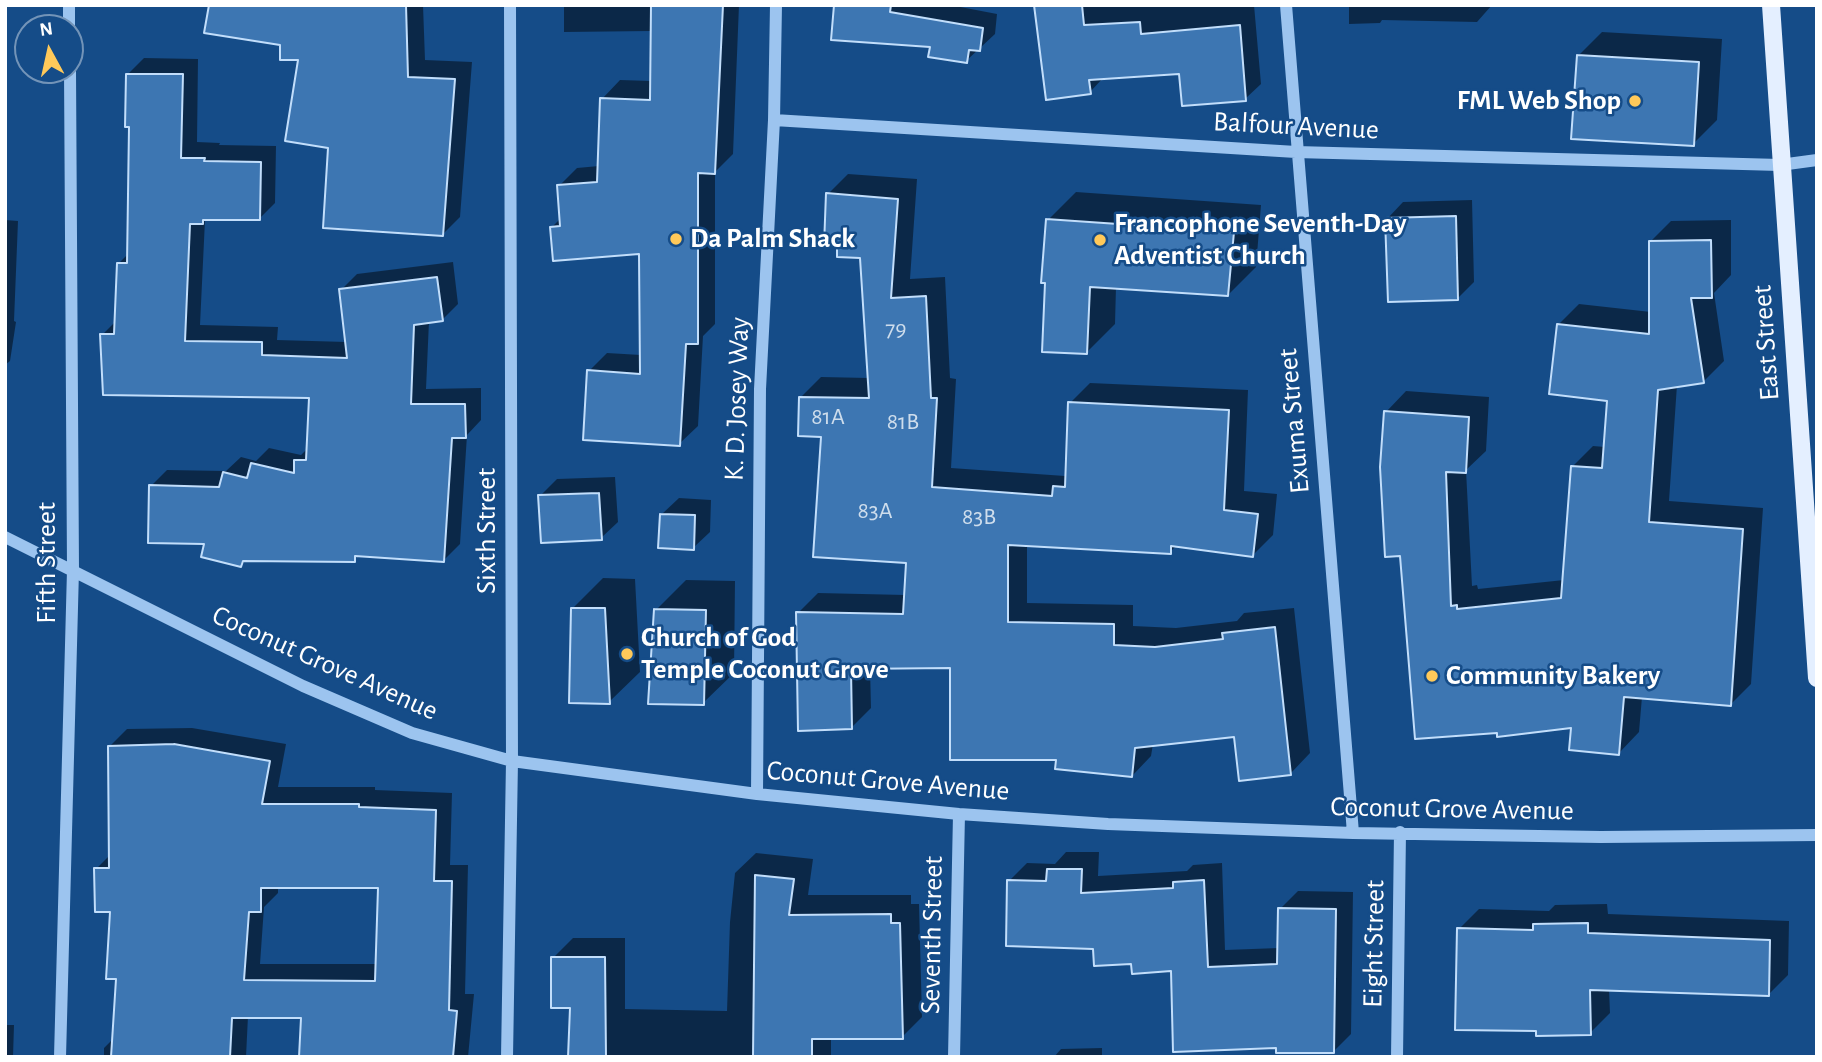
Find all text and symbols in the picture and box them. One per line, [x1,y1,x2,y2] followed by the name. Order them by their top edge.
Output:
[14,14,84,84] north arrow
[38,19,54,40] text: N
[1457,84,1621,118] place label: FML Web Shop
[1627,93,1643,109] marker: FML Web Shop
[1212,105,1380,147] street label: Balfour Avenue
[1114,207,1407,273] place label: Francophone Seventh-Day Adventist Church
[690,222,855,256] place label: Da Palm Shack
[668,231,684,247] marker: Da Palm Shack
[1092,232,1108,248] marker: Francophone Seventh-Day Adventist Church
[1745,284,1787,402] street label: East Street
[885,315,907,343] house number: 79
[717,316,757,482] street label: K. D. Josey Way
[1271,347,1317,495] street label: Exuma Street
[811,403,845,431] house number: 81A
[887,408,919,436] house number: 81B
[470,468,504,594] street label: Sixth Street
[857,497,893,525] house number: 83A
[30,502,64,624] street label: Fifth Street
[962,503,996,531] house number: 83B
[207,598,443,728] street label: Coconut Grove Avenue
[641,621,889,687] place label: Church of God Temple Coconut Grove
[619,646,635,662] marker: Church of God Temple Coconut Grove
[1446,659,1660,693] place label: Community Bakery
[1424,668,1440,684] marker: Community Bakery
[765,754,1011,808] street label: Coconut Grove Avenue
[1330,790,1574,828] street label: Coconut Grove Avenue
[914,856,950,1014] street label: Seventh Street
[1356,880,1392,1008] street label: Eight Street

